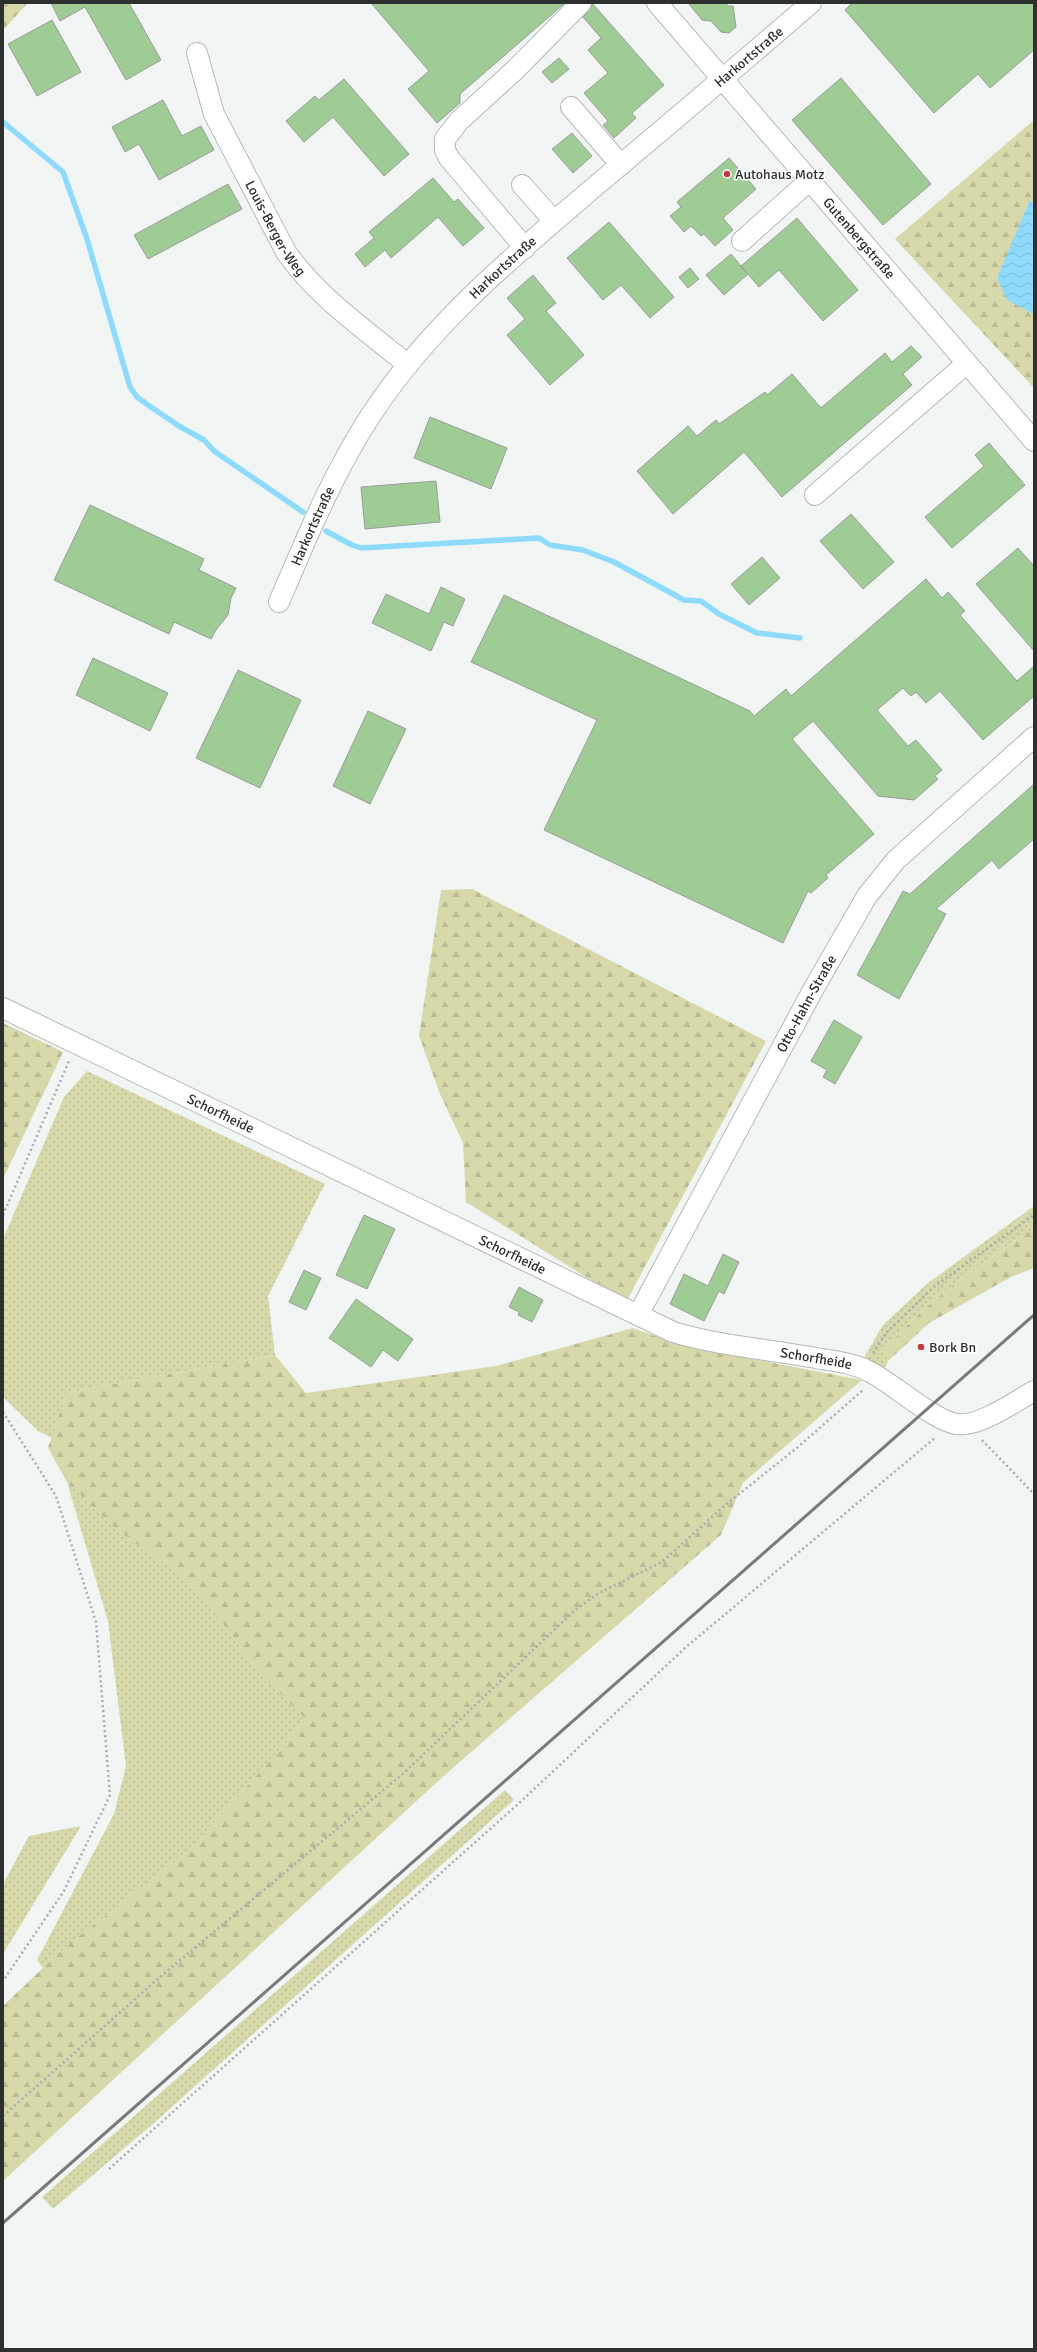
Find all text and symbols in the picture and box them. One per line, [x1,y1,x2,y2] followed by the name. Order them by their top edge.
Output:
[711,23,786,91] street label: Harkortstraße
[735,166,825,183] place label: Autohaus Motz
[722,169,732,179] marker: Autohaus Motz
[242,177,310,279] street label: Louis-Berger-Weg
[820,194,899,282] street label: Gutenbergstraße
[465,232,540,302] street label: Harkortstraße
[287,484,338,568] street label: Harkortstraße
[773,952,840,1055] street label: Otto-Hahn-Straße
[185,1090,257,1137] street label: Schorfheide
[476,1231,549,1278] street label: Schorfheide
[929,1339,976,1356] place label: Bork Bn
[916,1342,926,1352] marker: Bork Bn
[779,1344,854,1373] street label: Schorfheide

